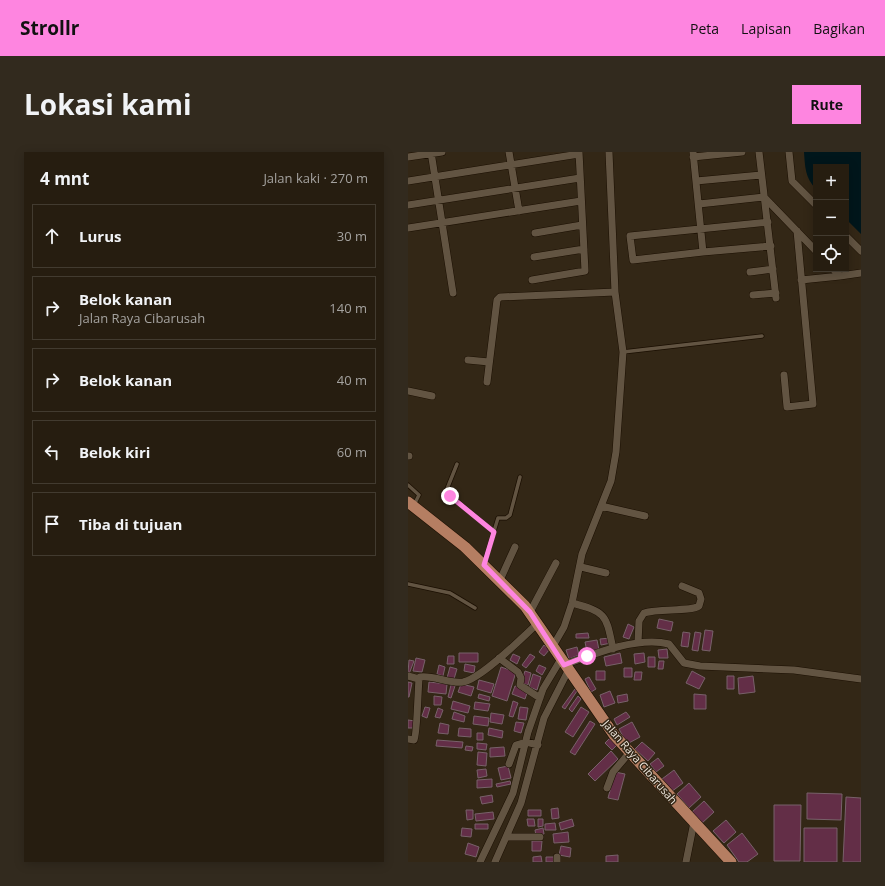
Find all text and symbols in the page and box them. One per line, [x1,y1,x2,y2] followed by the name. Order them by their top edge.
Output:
[20,15,79,41] text: Strollr
[690,19,719,38] text: Peta
[741,19,791,38] text: Lapisan
[813,19,865,38] text: Bagikan
[24,85,191,123] text: Lokasi kami
[792,85,861,124] button: Rute
[813,164,849,272] map controls
[813,164,849,200] button: +
[40,167,89,190] text: 4 mnt
[263,169,368,187] text: Jalan kaki · 270 m
[813,200,849,236] button: −
[41,225,63,247] icon: ahead
[79,226,121,246] text: Lurus
[337,227,367,245] text: 30 m
[813,236,849,272] button: locate
[79,289,172,309] text: Belok kanan
[41,297,63,319] icon: right
[329,299,367,317] text: 140 m
[79,309,205,327] text: Jalan Raya Cibarusah
[41,369,63,391] icon: right
[79,370,172,390] text: Belok kanan
[337,371,367,389] text: 40 m
[41,441,63,463] icon: left
[79,442,150,462] text: Belok kiri
[337,443,367,461] text: 60 m
[441,487,459,505] route end
[41,513,63,535] icon: arrive
[79,514,182,534] text: Tiba di tujuan
[578,647,596,665] route start
[599,716,681,807] street label: Jalan Raya Cibarusah

